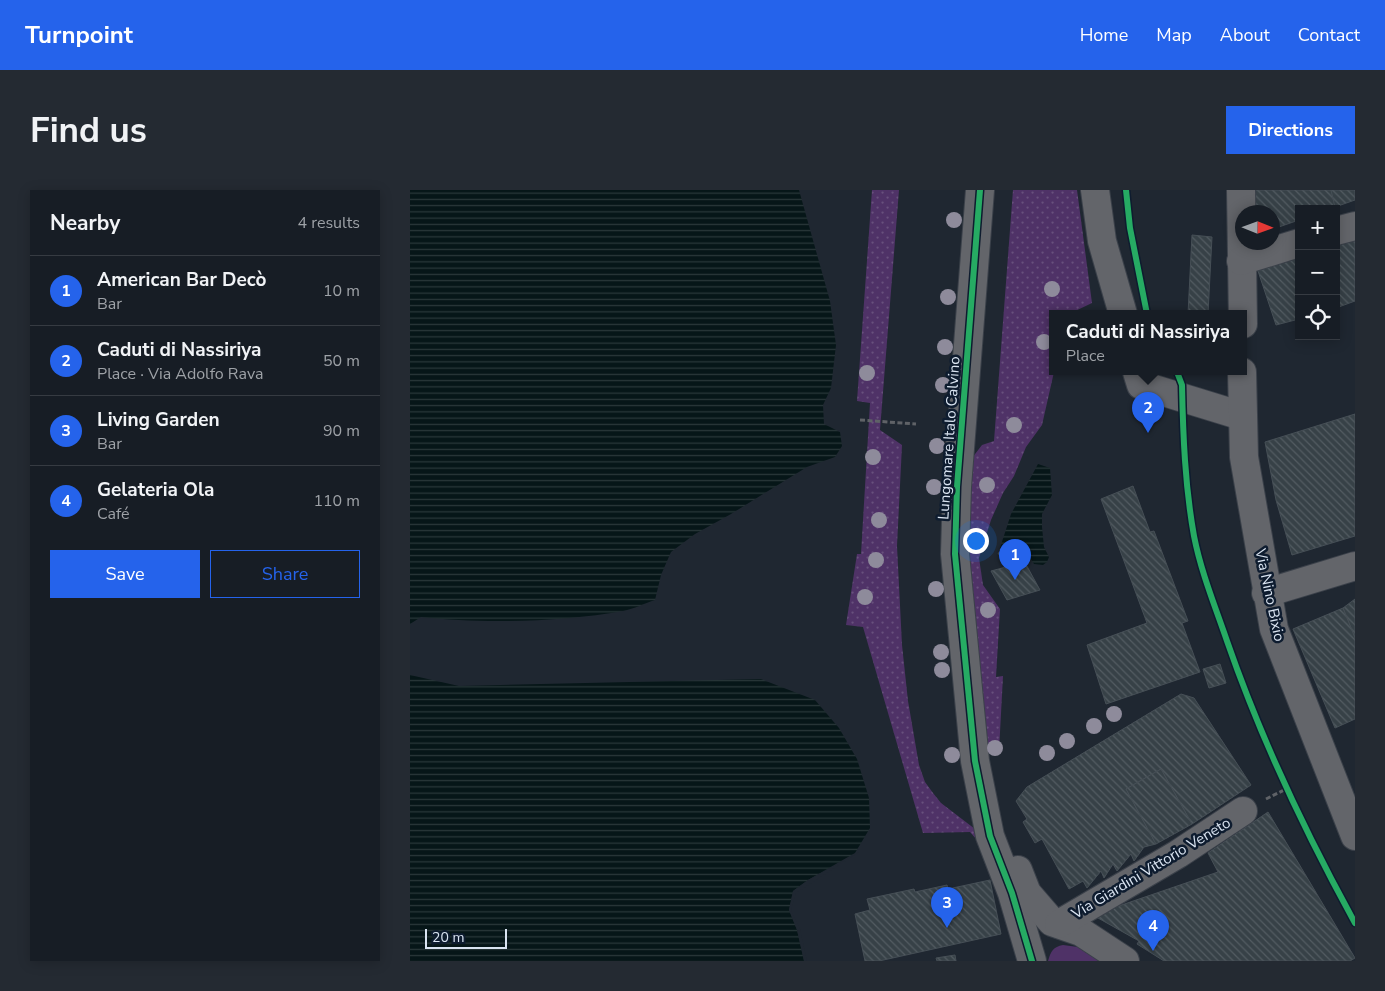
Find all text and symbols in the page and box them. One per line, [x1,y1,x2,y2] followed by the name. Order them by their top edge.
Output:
[25,19,133,51] text: Turnpoint
[1080,23,1128,47] text: Home
[1156,23,1192,47] text: Map
[1220,23,1270,47] text: About
[1298,23,1360,47] text: Contact
[1226,106,1355,154] button: Directions
[30,107,147,154] text: Find us
[1235,205,1280,250] north arrow
[1295,205,1340,340] map controls
[1295,205,1340,250] button: +
[50,209,120,237] text: Nearby
[298,212,360,234] text: 4 results
[1295,250,1340,295] button: −
[97,267,266,293] text: American Bar Decò
[61,280,71,302] text: 1
[323,280,360,302] text: 10 m
[97,293,122,315] text: Bar
[1295,295,1340,340] button: locate
[1049,310,1247,375] popup
[1066,319,1230,345] text: Caduti di Nassiriya
[97,337,261,363] text: Caduti di Nassiriya
[1066,345,1105,367] text: Place
[61,350,71,372] text: 2
[323,350,360,372] text: 50 m
[933,356,965,520] street label: Lungomare Italo Calvino
[97,363,263,385] text: Place · Via Adolfo Rava
[1132,392,1164,433] pin: 2
[97,407,220,433] text: Living Garden
[61,420,71,442] text: 3
[323,420,360,442] text: 90 m
[97,433,122,455] text: Bar
[97,477,214,503] text: Gelateria Ola
[61,490,71,512] text: 4
[313,490,360,512] text: 110 m
[97,503,130,525] text: Café
[963,528,989,554] your location
[999,539,1031,580] pin: 1
[1250,546,1290,643] street label: Via Nino Bixio
[50,550,200,598] button: Save
[210,550,360,598] button: Share
[1067,813,1234,924] street label: Via Giardini Vittorio Veneto
[931,887,963,928] pin: 3
[1137,910,1169,951] pin: 4
[425,926,508,949] scale bar
[432,928,464,947] text: 20 m

